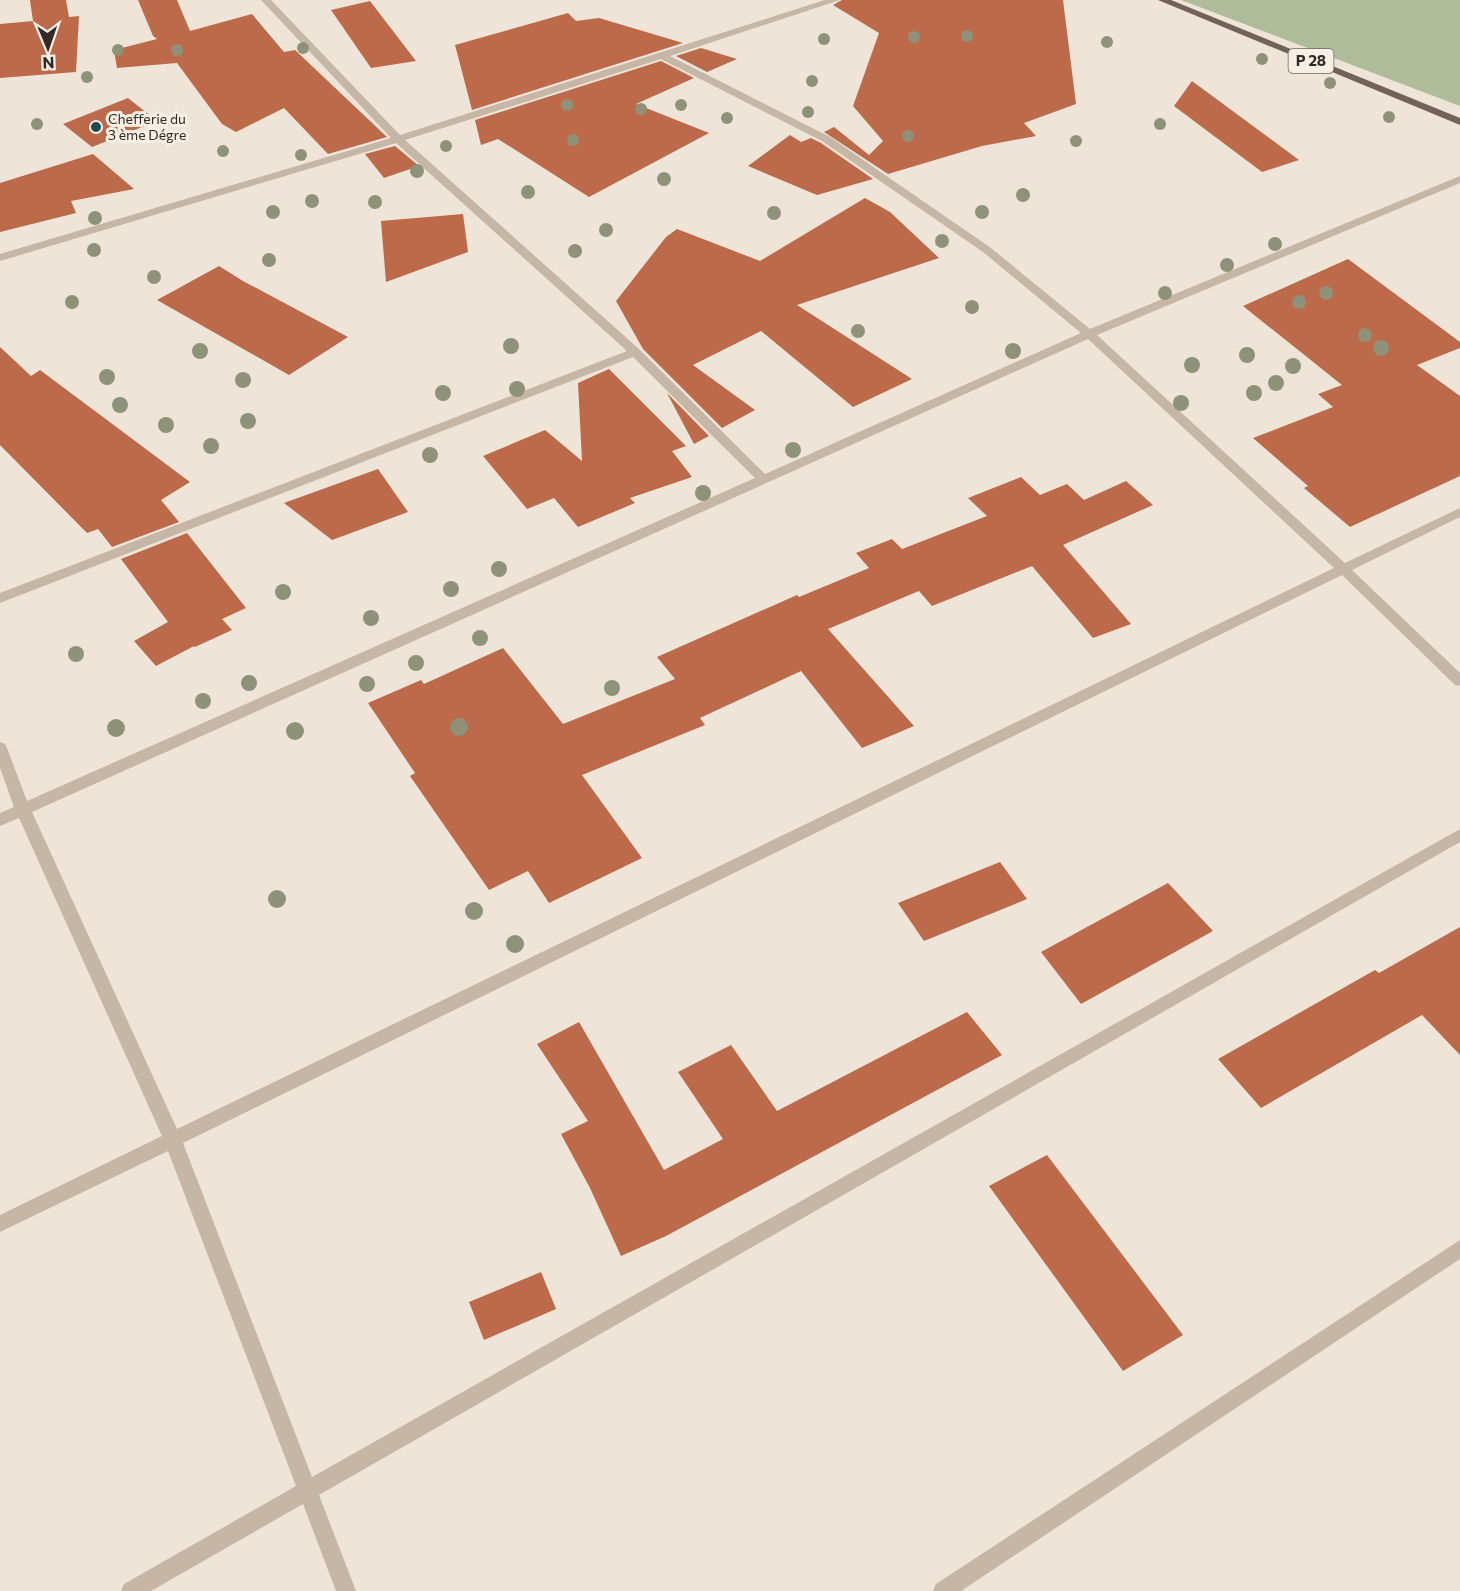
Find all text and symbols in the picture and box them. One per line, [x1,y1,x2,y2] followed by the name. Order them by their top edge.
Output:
[18,18,78,78] north arrow
[1288,49,1334,73] road number: P 28
[42,54,55,73] text: N
[108,110,186,143] place label: Chefferie du 3 ème Dégre
[89,120,103,134] marker: Chefferie du 3 ème Dégre

